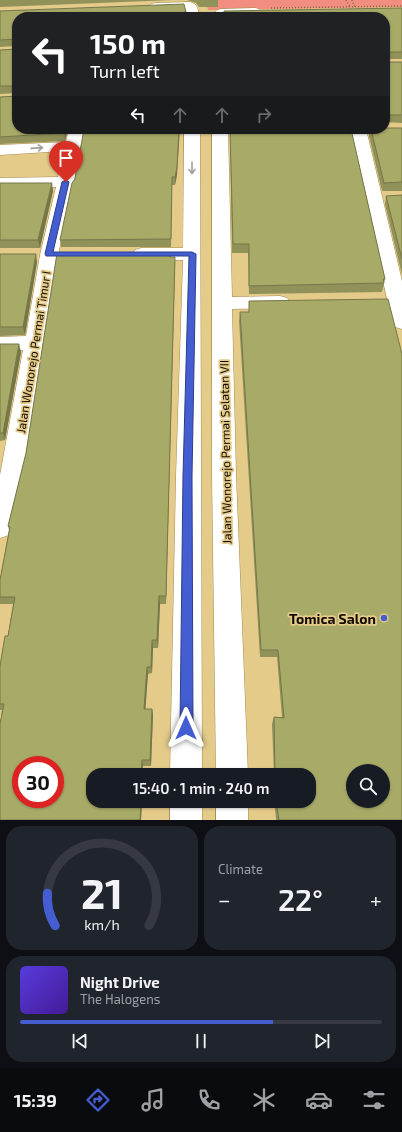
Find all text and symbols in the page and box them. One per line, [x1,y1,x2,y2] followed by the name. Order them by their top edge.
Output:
[90,26,166,60] text: 150 m
[24,28,76,80] icon: left
[90,60,160,82] text: Turn left
[127,104,149,126] icon: left
[169,104,191,126] icon: ahead
[211,104,233,126] icon: ahead
[253,104,275,126] icon: right
[49,141,83,182] pin
[30,145,43,152] one-way arrow
[55,147,77,169] icon: arrive
[188,161,196,174] one-way arrow
[13,270,54,434] street label: Jalan Wonorejo Permai Timur I
[216,360,235,544] street label: Jalan Wonorejo Permai Selatan VII
[289,610,376,627] place label: Tomica Salon
[379,613,389,623] marker: Tomica Salon
[165,707,207,749] position arrow
[12,756,64,808] speed limit sign: 30
[346,764,390,808] map controls
[346,764,390,808] button: search
[133,779,269,797] text: 15:40 · 1 min · 240 m
[218,861,263,877] text: Climate
[81,867,123,917] text: 21
[278,881,323,917] text: 22°
[218,886,231,912] text: −
[370,886,382,912] text: +
[84,916,120,933] text: km/h
[80,973,160,991] text: Night Drive
[80,991,160,1007] text: The Halogens
[69,1030,91,1052] icon: previous
[190,1030,212,1052] icon: pause
[311,1030,333,1052] icon: next
[84,1086,112,1114] icon: directions
[139,1086,167,1114] icon: music
[195,1086,223,1114] icon: phone
[250,1086,278,1114] icon: climate
[305,1086,333,1114] icon: car
[360,1086,388,1114] icon: filters
[14,1089,57,1111] text: 15:39

